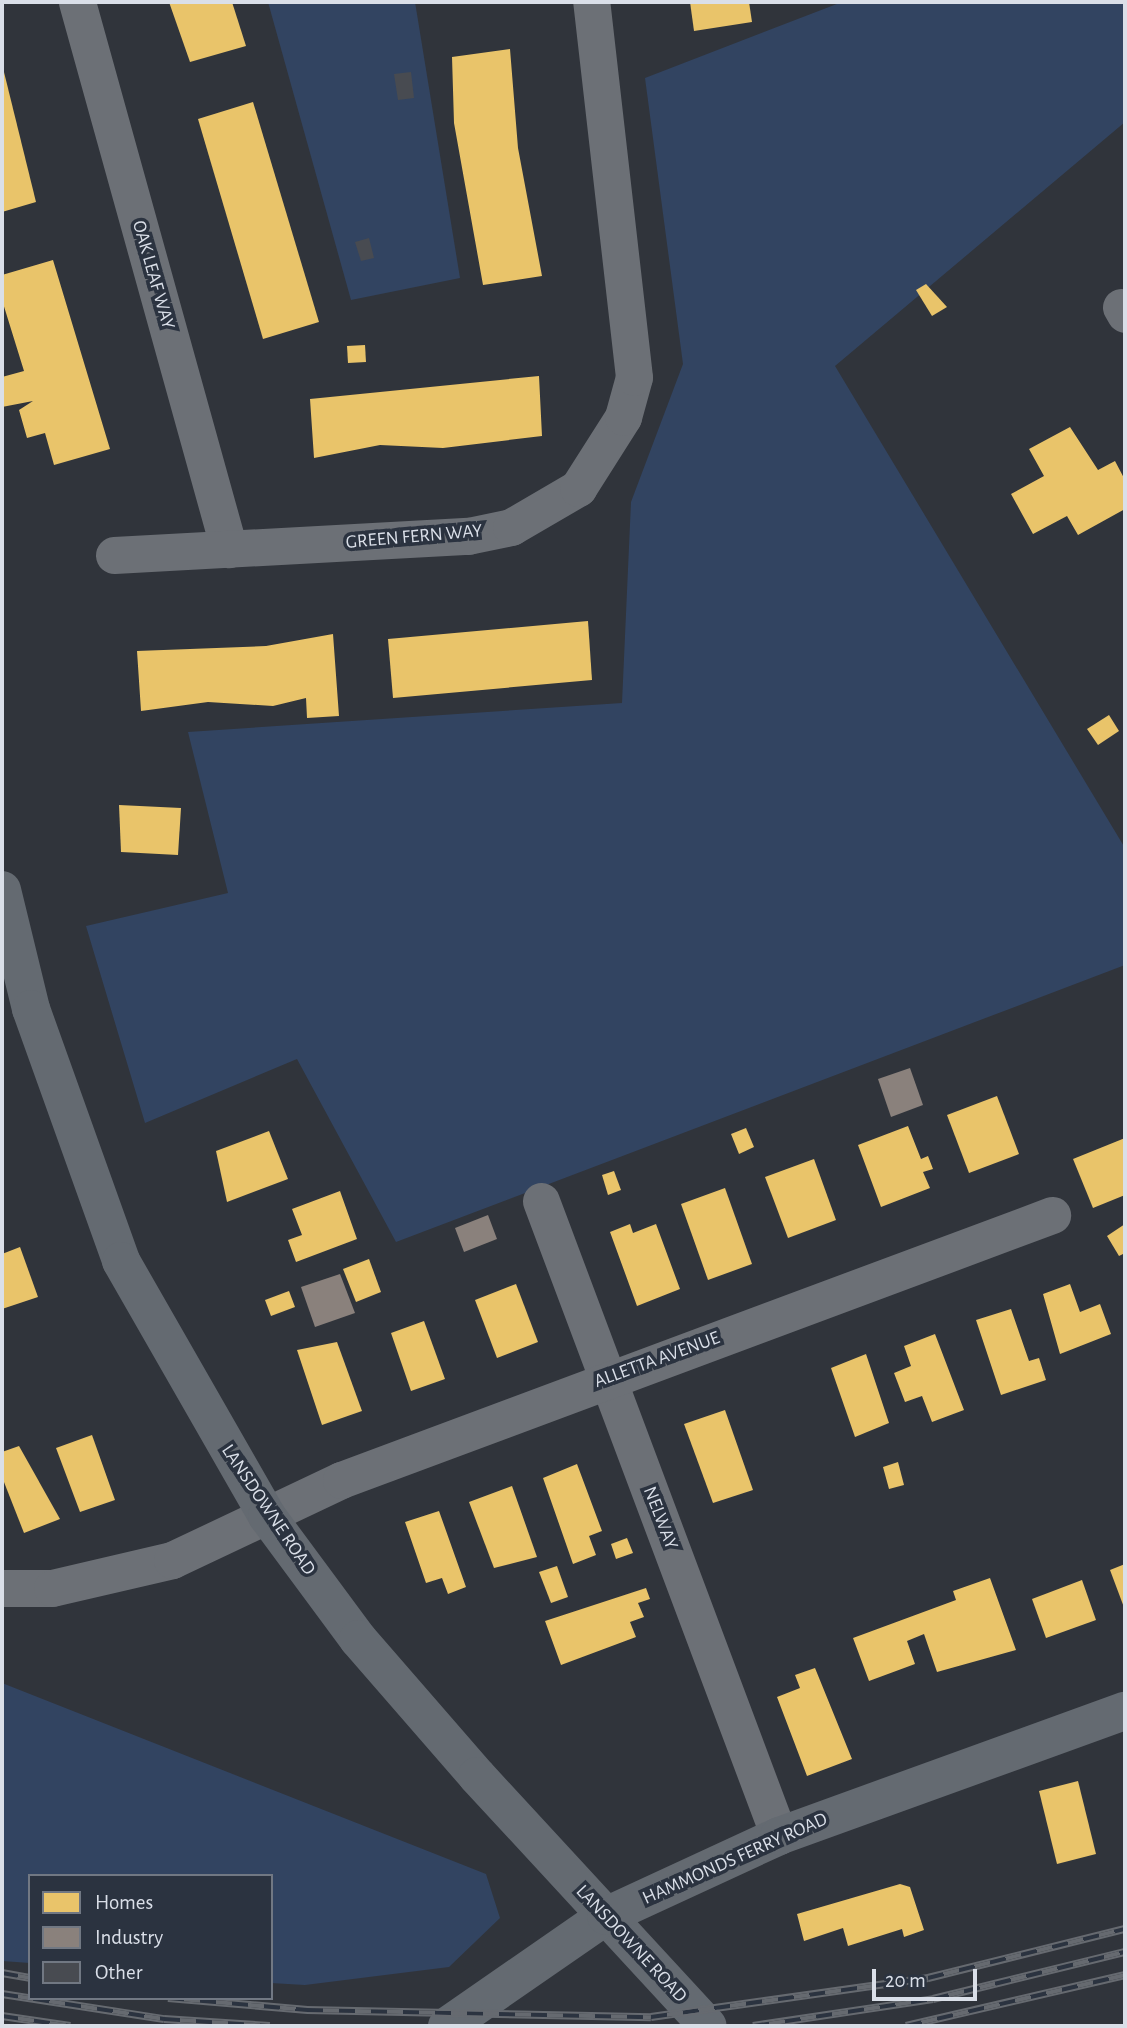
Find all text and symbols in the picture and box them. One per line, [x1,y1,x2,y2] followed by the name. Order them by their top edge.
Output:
[127,218,179,332] street label: OAK LEAF WAY
[345,520,483,554] street label: GREEN FERN WAY
[591,1327,723,1393] street label: ALLETTA AVENUE
[216,1440,320,1580] street label: LANSDOWNE ROAD
[638,1483,682,1553] street label: NELWAY
[639,1808,831,1910] street label: HAMMONDS FERRY ROAD
[28,1874,273,2000] legend
[571,1880,691,2008] street label: LANSDOWNE ROAD
[95,1892,153,1913] text: Homes
[95,1927,163,1948] text: Industry
[875,1954,980,1998] scale bar
[95,1962,142,1983] text: Other
[885,1970,926,1991] text: 20 m

